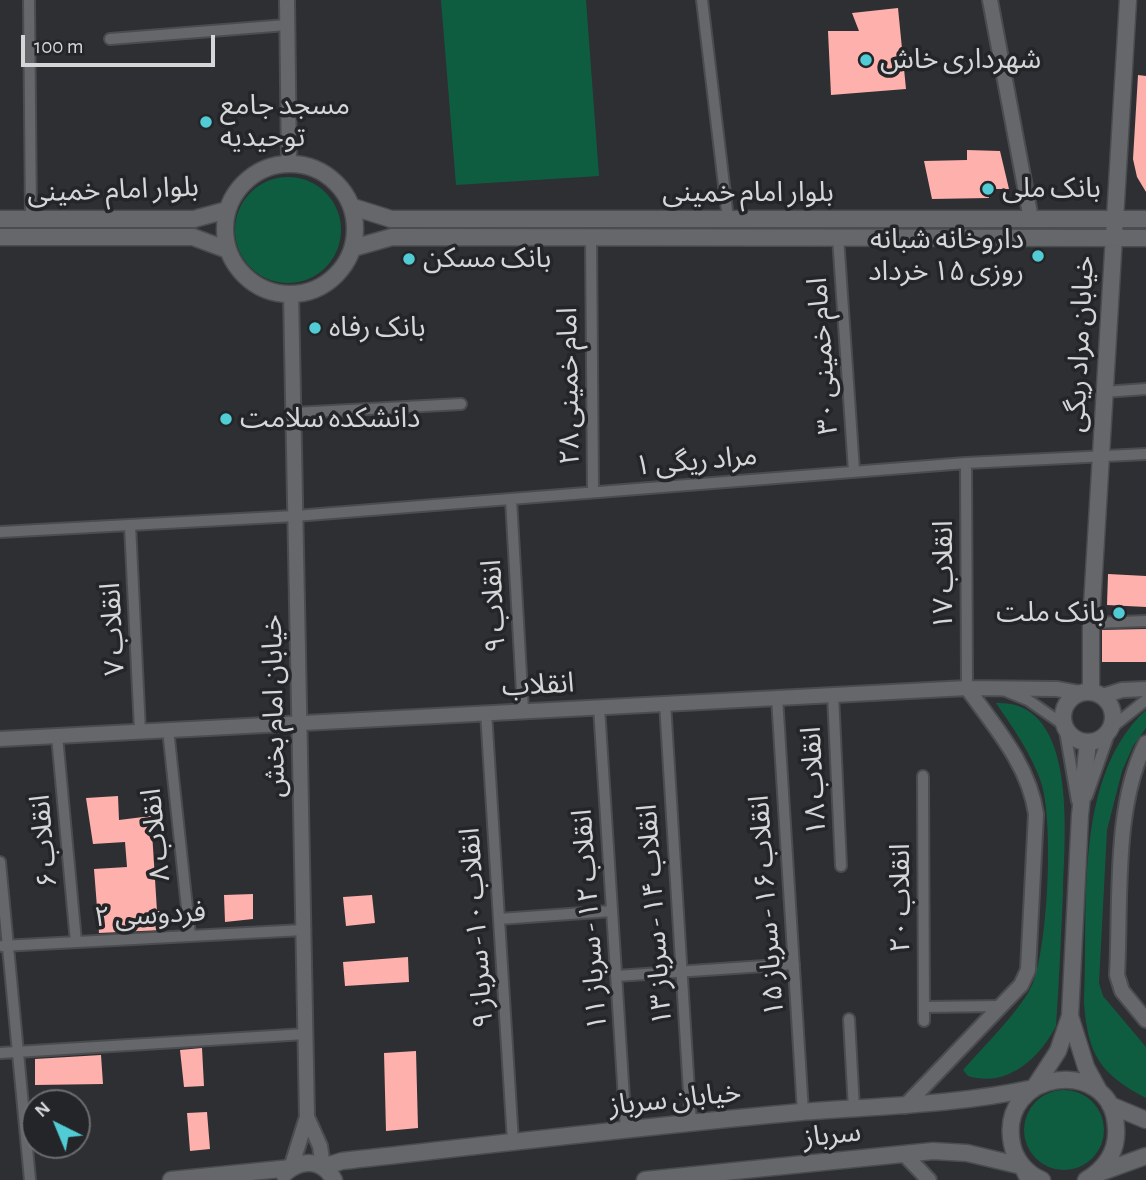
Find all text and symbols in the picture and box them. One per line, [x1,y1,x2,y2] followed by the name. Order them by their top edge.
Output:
[24,21,219,65] scale bar
[34,36,84,57] text: 100 m
[880,43,1041,77] place label: شهرداری خاش
[858,52,874,68] marker: شهرداری خاش
[220,89,350,155] place label: مسجد جامع توحیدیه
[198,114,214,130] marker: مسجد جامع توحیدیه
[27,170,199,210] street label: بلوار امام خمینی
[1002,172,1101,206] place label: بانک ملی
[662,176,834,210] street label: بلوار امام خمینی
[980,181,996,197] marker: بانک ملی
[868,223,1024,289] place label: داروخانه شبانه روزی ۱۵ خرداد
[423,242,551,276] place label: بانک مسکن
[1030,248,1046,264] marker: داروخانه شبانه روزی ۱۵ خرداد
[401,251,417,267] marker: بانک مسکن
[1059,255,1101,433] street label: خیابان مراد ریگی
[801,276,845,436] street label: امام خمینی ۳۰
[551,307,587,465] street label: امام خمینی ۲۸
[329,311,426,345] place label: بانک رفاه
[307,320,323,336] marker: بانک رفاه
[240,402,420,436] place label: دانشکده سلامت
[218,411,234,427] marker: دانشکده سلامت
[633,439,759,483] street label: مراد ریگی ۱
[927,520,961,630] street label: انقلاب ۱۷
[475,559,513,653] street label: انقلاب ۹
[94,582,132,676] street label: انقلاب ۷
[996,596,1105,630] place label: بانک ملت
[1111,605,1127,621] marker: بانک ملت
[256,614,292,798] street label: خیابان امام بخش
[501,666,575,704] street label: انقلاب
[794,726,834,836] street label: انقلاب ۱۸
[134,787,178,883] street label: انقلاب ۸
[23,793,65,889] street label: انقلاب ۶
[743,794,791,1018] street label: انقلاب ۱۶ - سرباز ۱۵
[631,803,679,1027] street label: انقلاب ۱۴ - سرباز ۱۳
[566,808,614,1032] street label: انقلاب ۱۲ - سرباز ۱۱
[453,826,501,1030] street label: انقلاب ۱۰- سرباز ۹
[884,843,918,953] street label: انقلاب ۲۰
[93,895,207,935] street label: فردوسی ۲
[607,1075,743,1123] street label: خیابان سرباز
[21,1089,91,1159] north arrow
[31,1098,54,1121] text: N
[801,1115,863,1155] street label: سرباز

